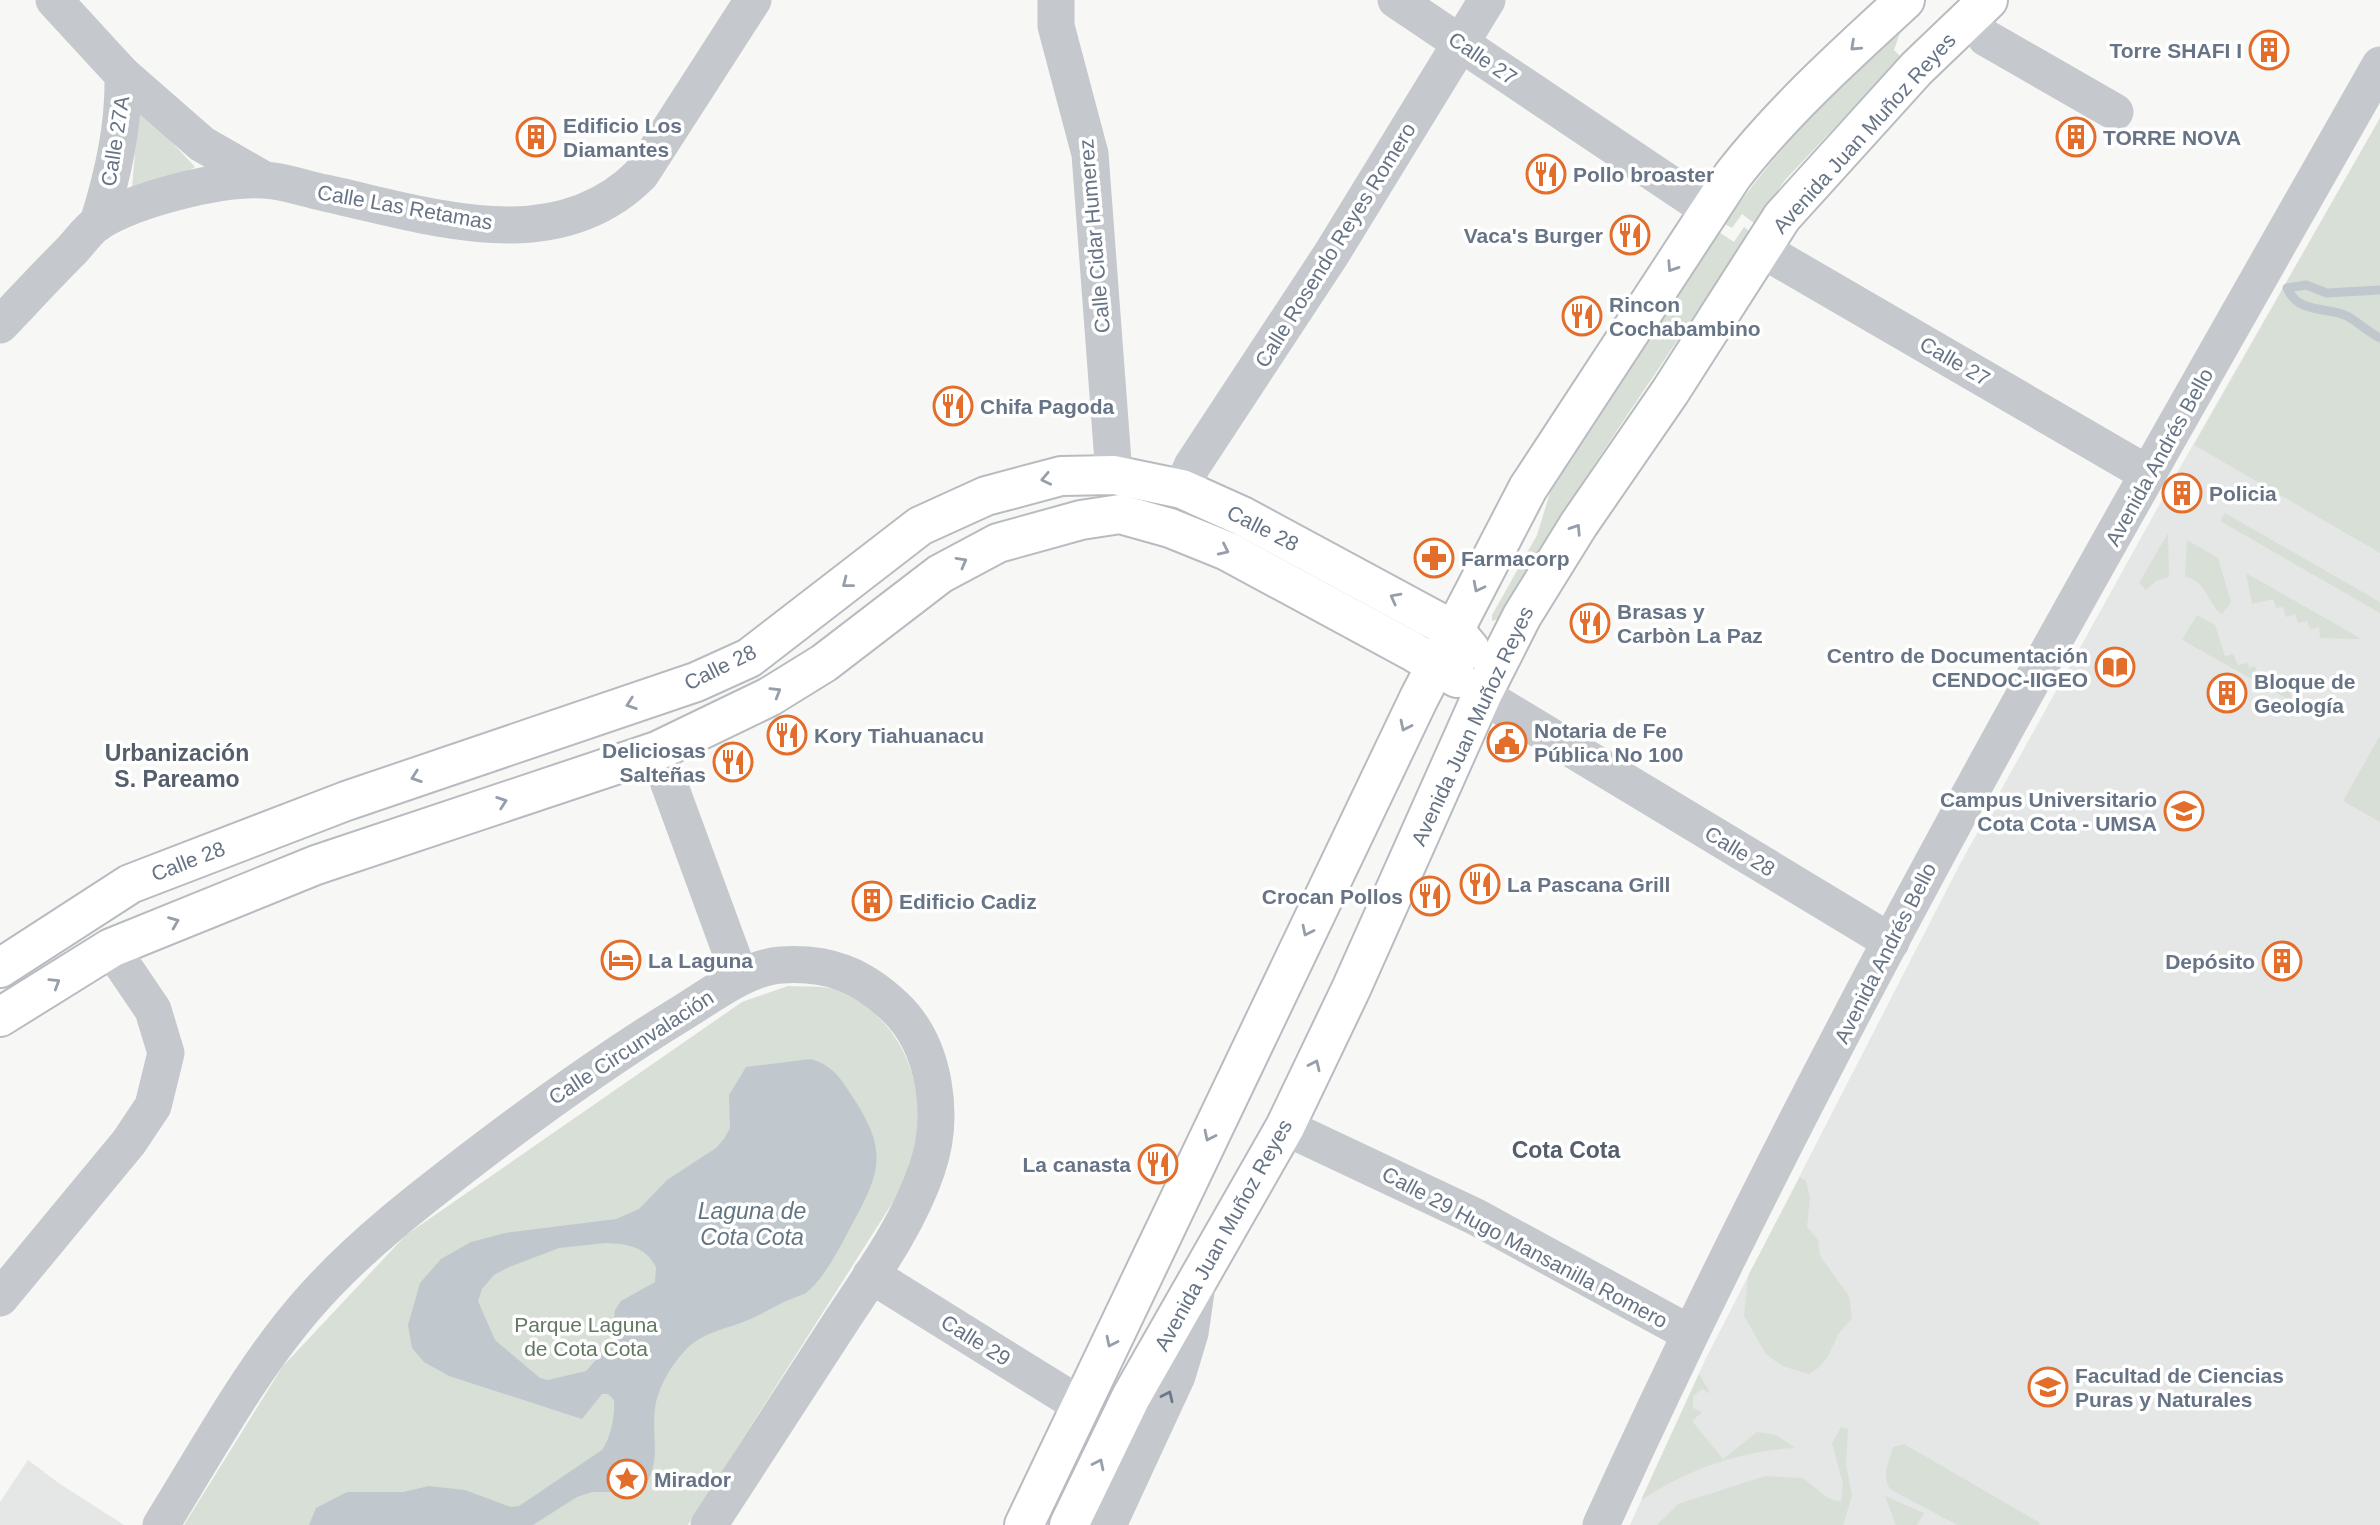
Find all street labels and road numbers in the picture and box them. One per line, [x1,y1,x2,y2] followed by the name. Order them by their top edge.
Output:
[1445,27,1521,89] street label: Calle 27
[1768,28,1960,238] street label: Avenida Juan Muñoz Reyes
[97,94,133,188] street label: Calle 27A
[1250,119,1420,371] street label: Calle Rosendo Reyes Romero
[1074,138,1114,334] street label: Calle Cidar Humerez
[316,180,494,234] street label: Calle Las Retamas
[1916,332,1994,390] street label: Calle 27
[2101,364,2217,550] street label: Avenida Andrés Bello
[1223,500,1303,556] street label: Calle 28
[1406,603,1538,849] street label: Avenida Juan Muñoz Reyes
[680,640,760,694] street label: Calle 28
[1701,821,1779,881] street label: Calle 28
[148,836,228,886] street label: Calle 28
[1830,859,1940,1047] street label: Avenida Andrés Bello
[544,985,718,1109] street label: Calle Circunvalación
[1150,1115,1296,1355] street label: Avenida Juan Muñoz Reyes
[1378,1162,1672,1332] street label: Calle 29 Hugo Mansanilla Romero
[937,1310,1015,1370] street label: Calle 29

